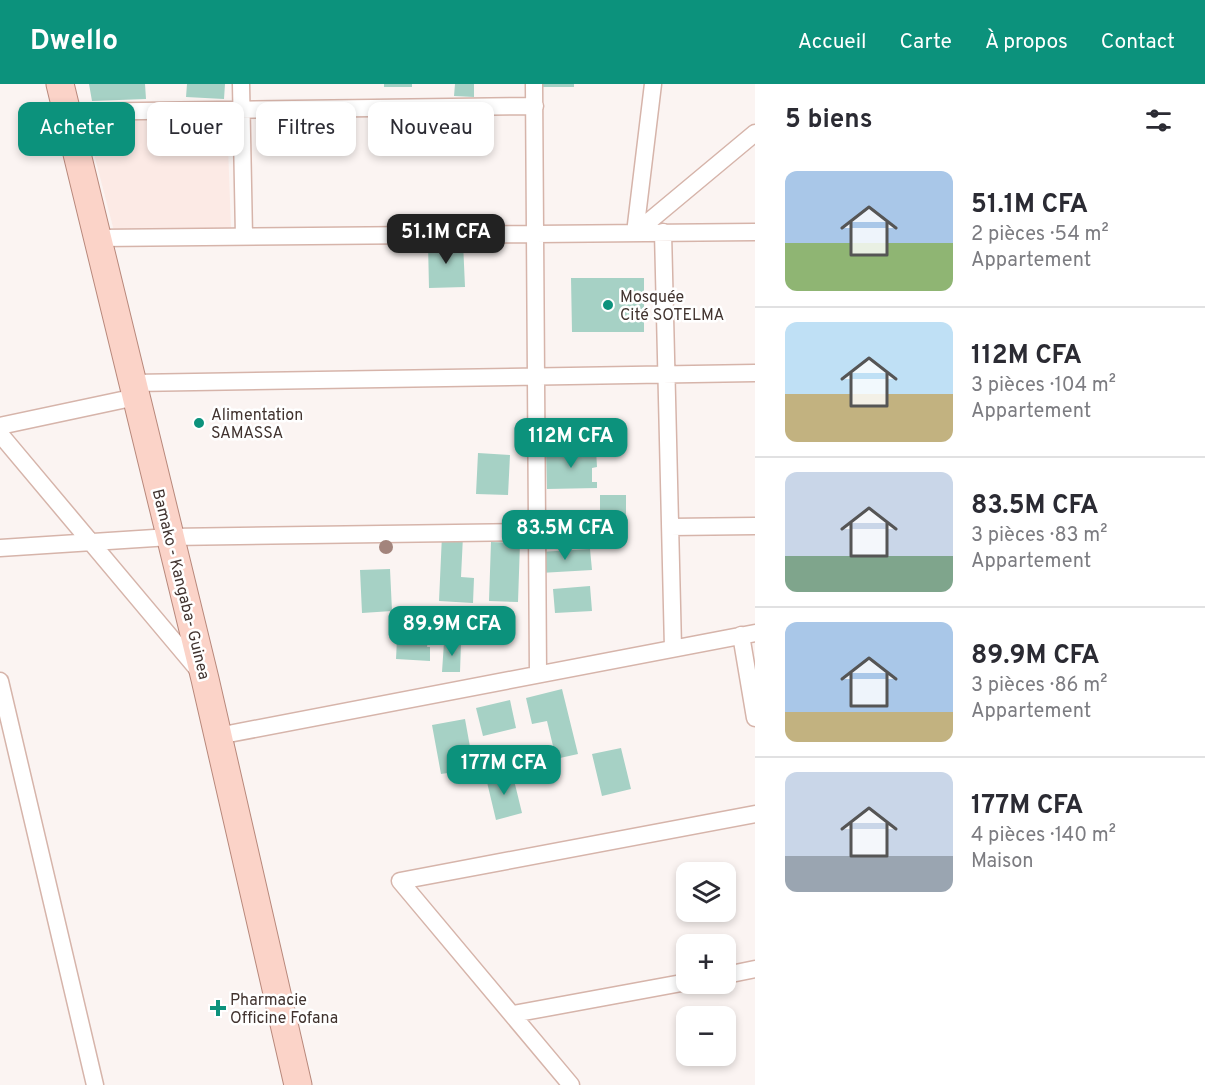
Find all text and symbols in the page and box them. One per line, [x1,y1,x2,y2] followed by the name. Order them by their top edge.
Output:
[30,24,118,60] text: Dwello
[798,29,867,56] text: Accueil
[900,29,952,56] text: Carte
[985,29,1068,56] text: À propos
[1101,29,1175,56] text: Contact
[18,102,135,156] chip: Acheter
[147,102,244,156] chip: Louer
[256,102,356,156] chip: Filtres
[368,102,494,156] chip: Nouveau
[785,104,873,137] text: 5 biens
[1142,104,1175,137] icon: filters
[971,189,1088,222] text: 51.1M CFA
[833,195,905,267] icon: home
[377,214,515,265] pin: 51.1M CFA
[401,220,491,246] text: 51.1M CFA
[971,222,1109,248] text: 2 pièces · 54 m²
[971,248,1091,274] text: Appartement
[620,288,724,326] place label: Mosquée Cité SOTELMA
[601,298,615,312] marker: Mosquée Cité SOTELMA
[971,340,1082,373] text: 112M CFA
[833,346,905,418] icon: home
[971,373,1116,399] text: 3 pièces · 104 m²
[971,399,1091,425] text: Appartement
[211,406,303,444] place label: Alimentation SAMASSA
[192,416,206,430] marker: Alimentation SAMASSA
[509,418,633,469] pin: 112M CFA
[528,424,614,450] text: 112M CFA
[147,487,213,682] street label: Bamako - Kangaba- Guinea
[971,490,1099,523] text: 83.5M CFA
[833,496,905,568] icon: home
[496,510,634,561] pin: 83.5M CFA
[516,516,614,542] text: 83.5M CFA
[971,523,1108,549] text: 3 pièces · 83 m²
[971,549,1091,575] text: Appartement
[383,606,521,657] pin: 89.9M CFA
[402,612,502,638] text: 89.9M CFA
[971,640,1100,673] text: 89.9M CFA
[833,646,905,718] icon: home
[971,673,1107,699] text: 3 pièces · 86 m²
[971,699,1091,725] text: Appartement
[442,745,566,796] pin: 177M CFA
[461,751,547,777] text: 177M CFA
[971,790,1083,823] text: 177M CFA
[833,796,905,868] icon: home
[971,823,1116,849] text: 4 pièces · 140 m²
[971,849,1034,875] text: Maison
[676,862,736,1066] map controls
[676,862,736,922] button: layers
[676,934,736,994] button: +
[230,991,338,1029] place label: Pharmacie Officine Fofana
[211,1001,225,1015] marker: Pharmacie Officine Fofana
[676,1006,736,1066] button: −

